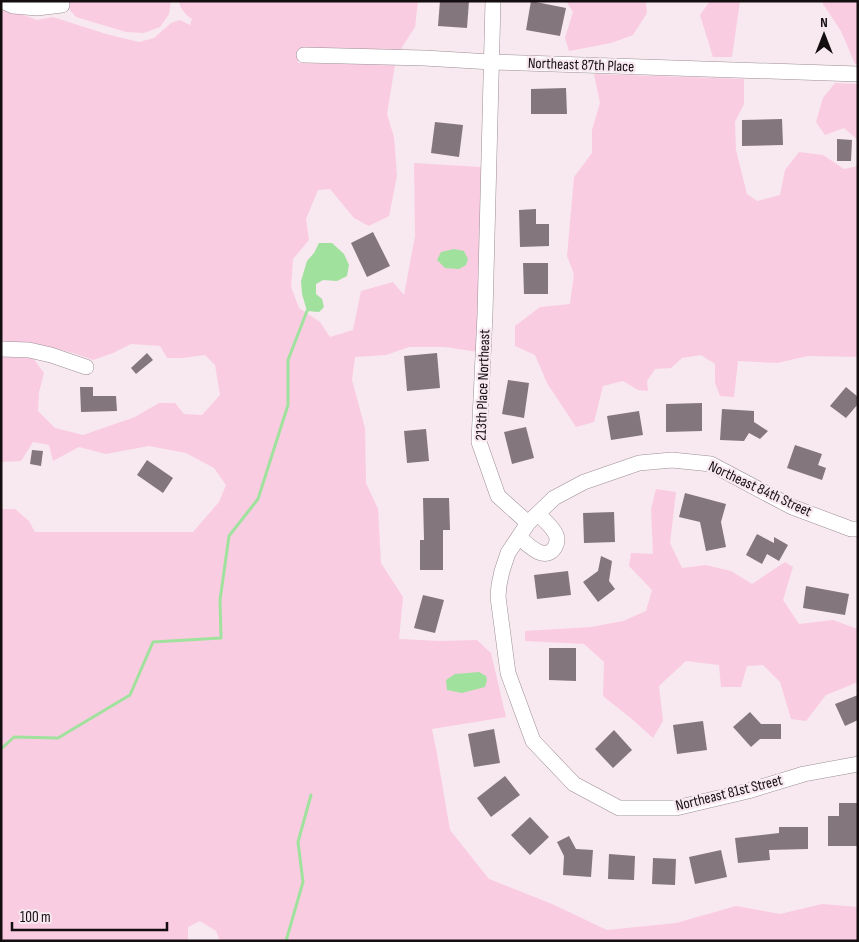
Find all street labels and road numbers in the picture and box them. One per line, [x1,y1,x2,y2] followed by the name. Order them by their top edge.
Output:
[527,54,635,76] street label: Northeast 87th Place
[472,329,494,441] street label: 213th Place Northeast
[705,457,815,521] street label: Northeast 84th Street
[674,770,785,815] street label: Northeast 81st Street

